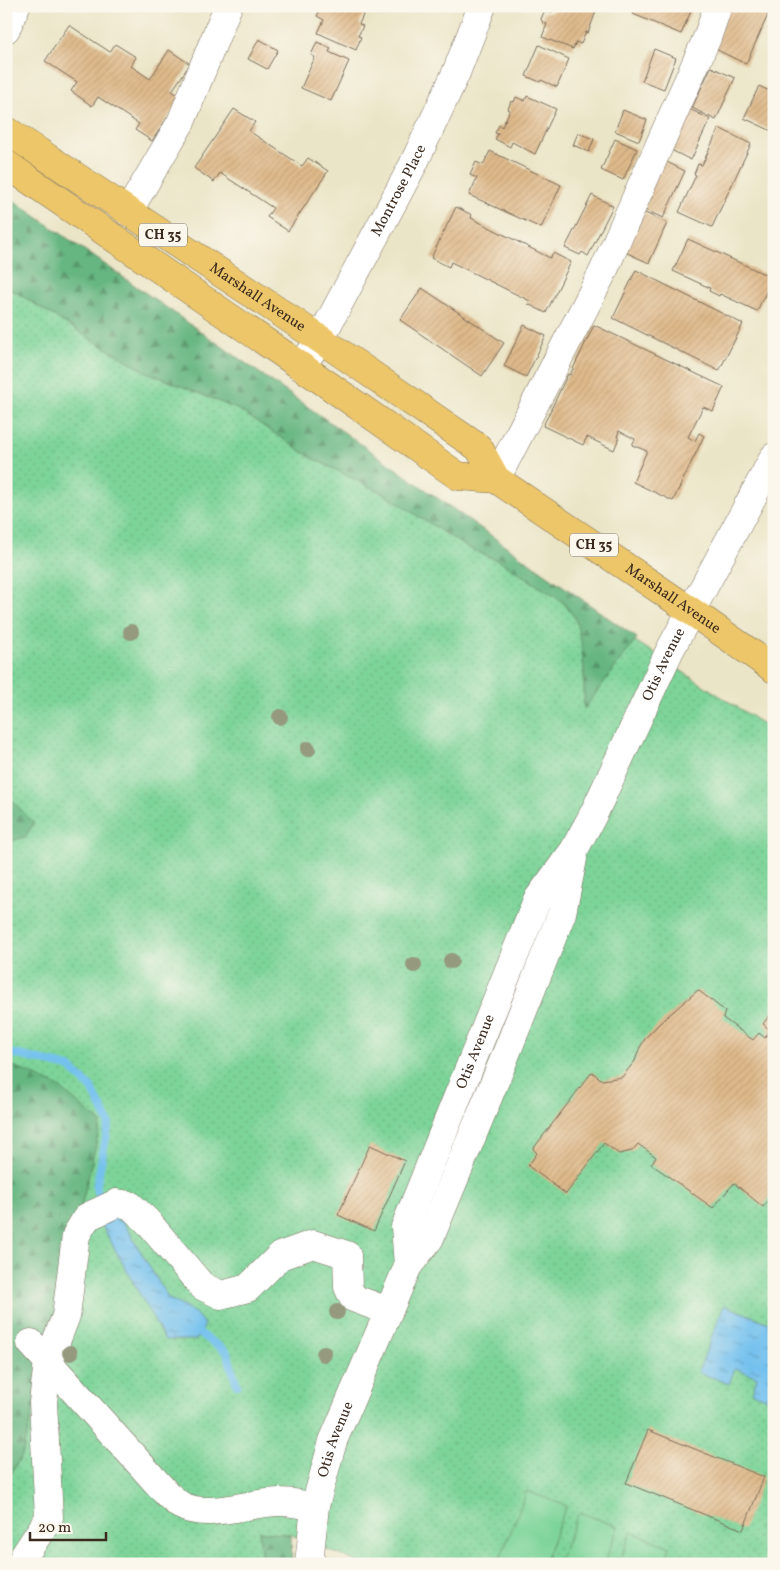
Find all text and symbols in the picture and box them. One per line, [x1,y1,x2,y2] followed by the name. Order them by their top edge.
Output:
[366,141,432,240] street label: Montrose Place
[139,224,187,246] road number: CH 35
[205,258,310,337] street label: Marshall Avenue
[570,534,618,556] road number: CH 35
[621,559,725,639] street label: Marshall Avenue
[637,624,691,705] street label: Otis Avenue
[451,1011,500,1093] street label: Otis Avenue
[313,1398,359,1480] street label: Otis Avenue
[30,1510,106,1542] scale bar
[38,1518,71,1539] text: 20 m

